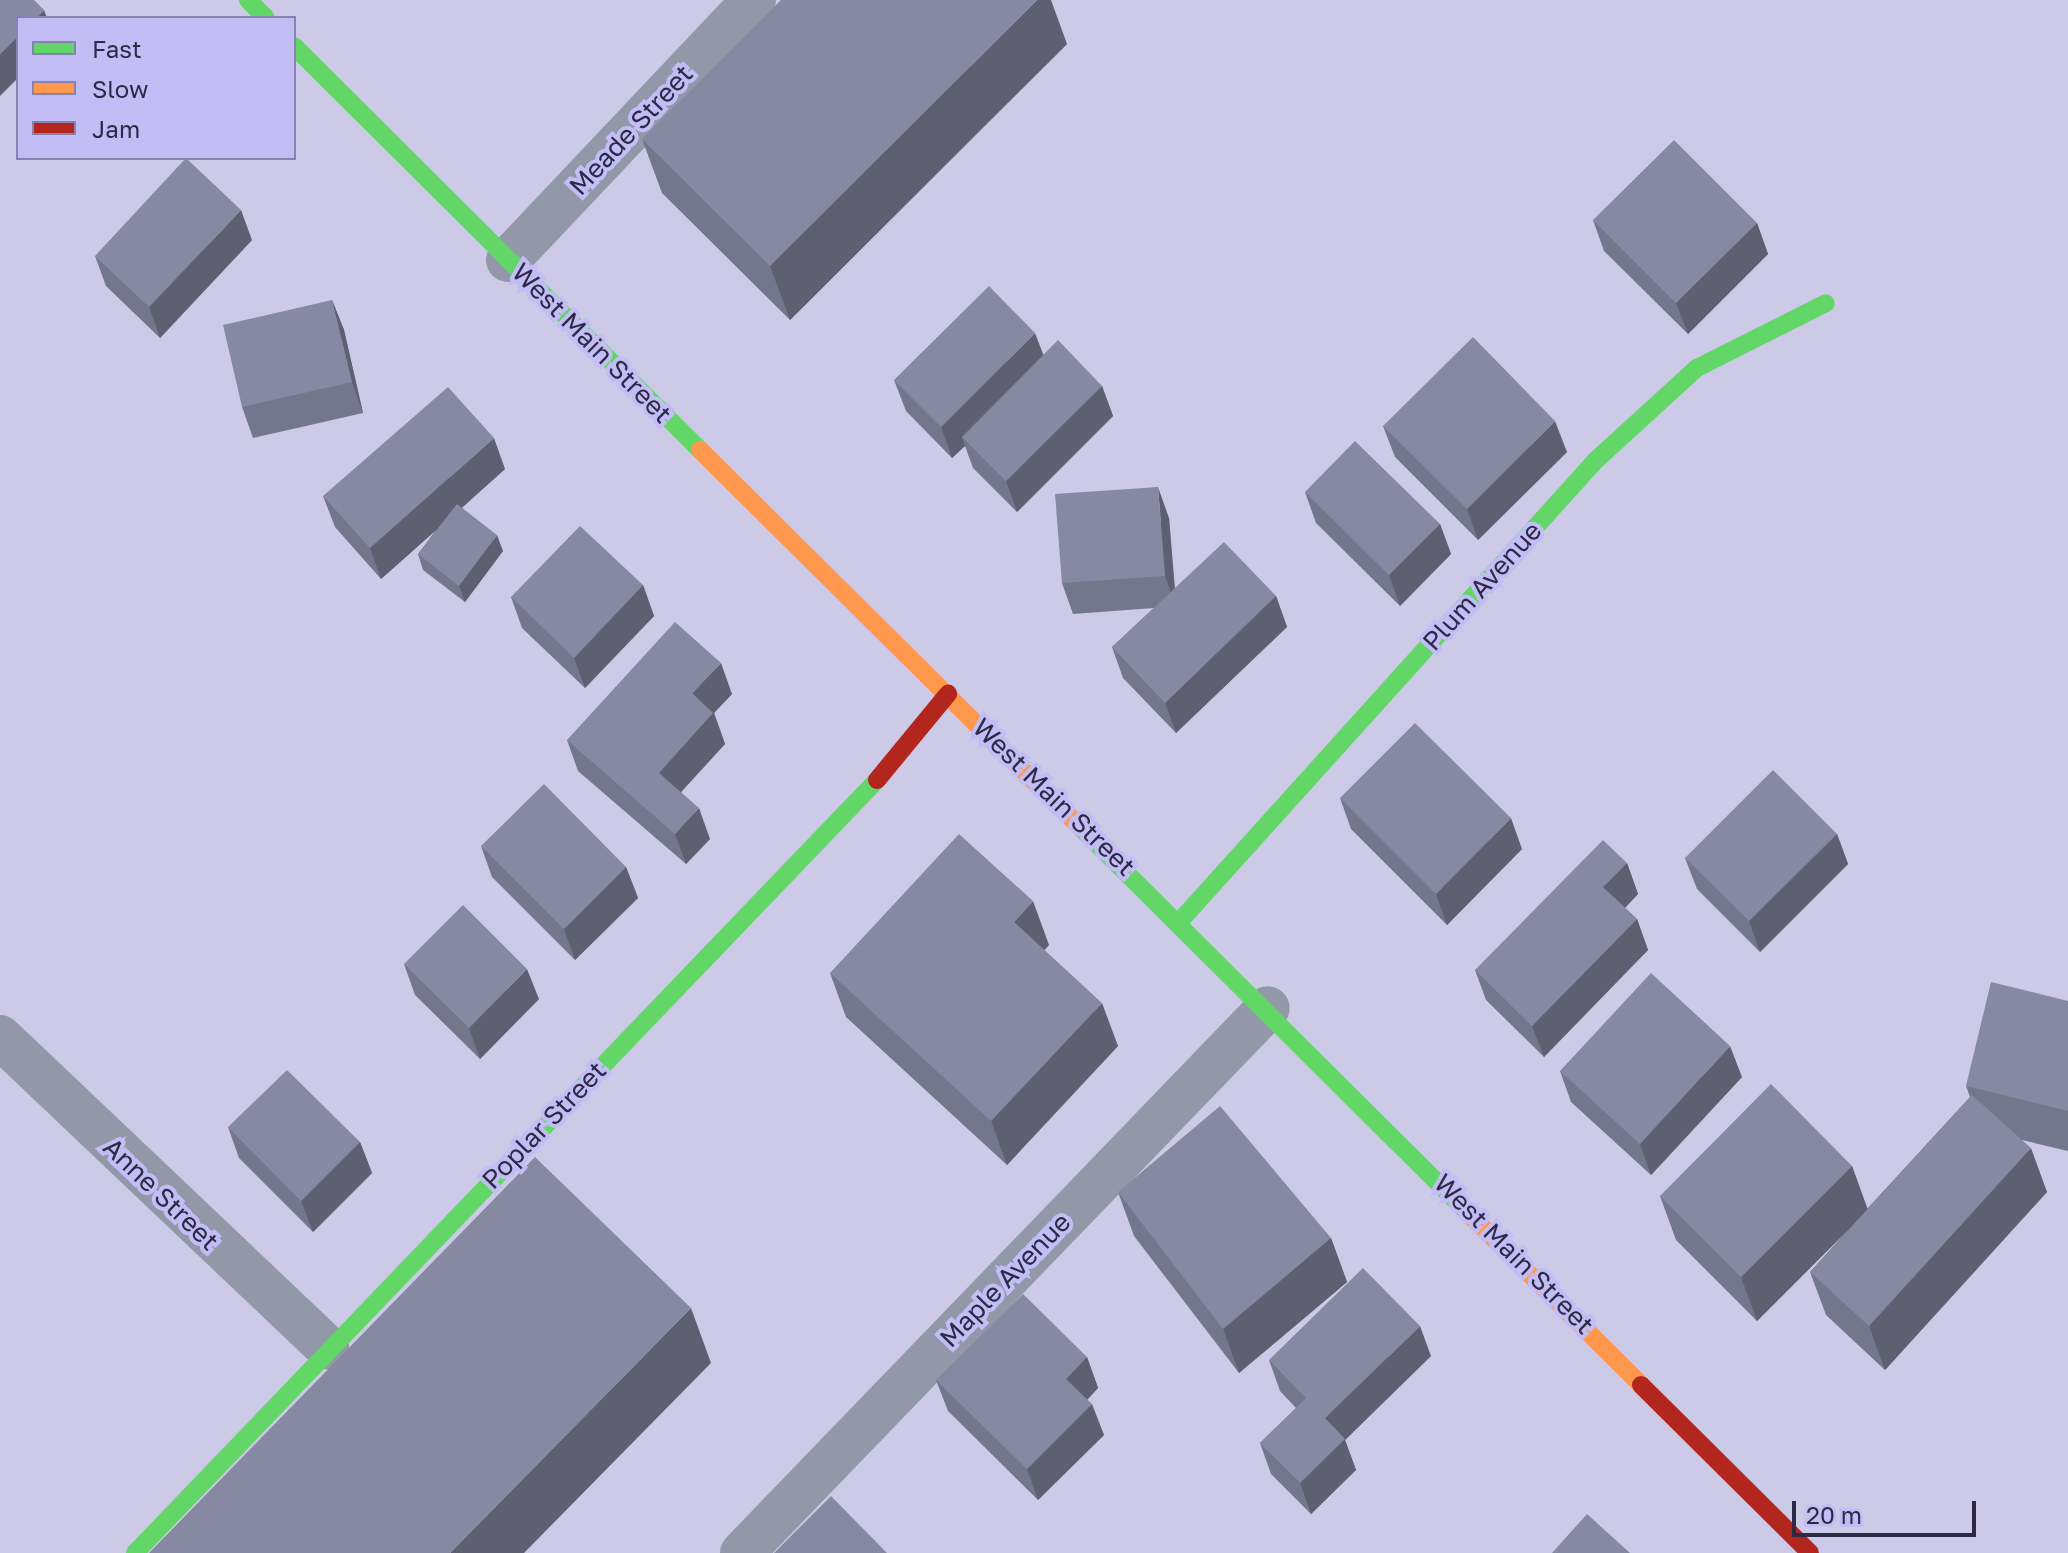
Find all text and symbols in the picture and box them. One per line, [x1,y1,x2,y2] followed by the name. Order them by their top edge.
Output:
[16,16,296,160] legend
[92,34,142,63] text: Fast
[563,58,699,202] street label: Meade Street
[92,74,148,103] text: Slow
[92,114,140,143] text: Jam
[506,257,678,429] street label: West Main Street
[1416,515,1548,657] street label: Plum Avenue
[967,712,1141,882] street label: West Main Street
[475,1055,613,1195] street label: Poplar Street
[97,1131,225,1257] street label: Anne Street
[1428,1168,1600,1340] street label: West Main Street
[933,1206,1077,1354] street label: Maple Avenue
[1796,1485,1980,1535] scale bar
[1806,1500,1862,1529] text: 20 m

